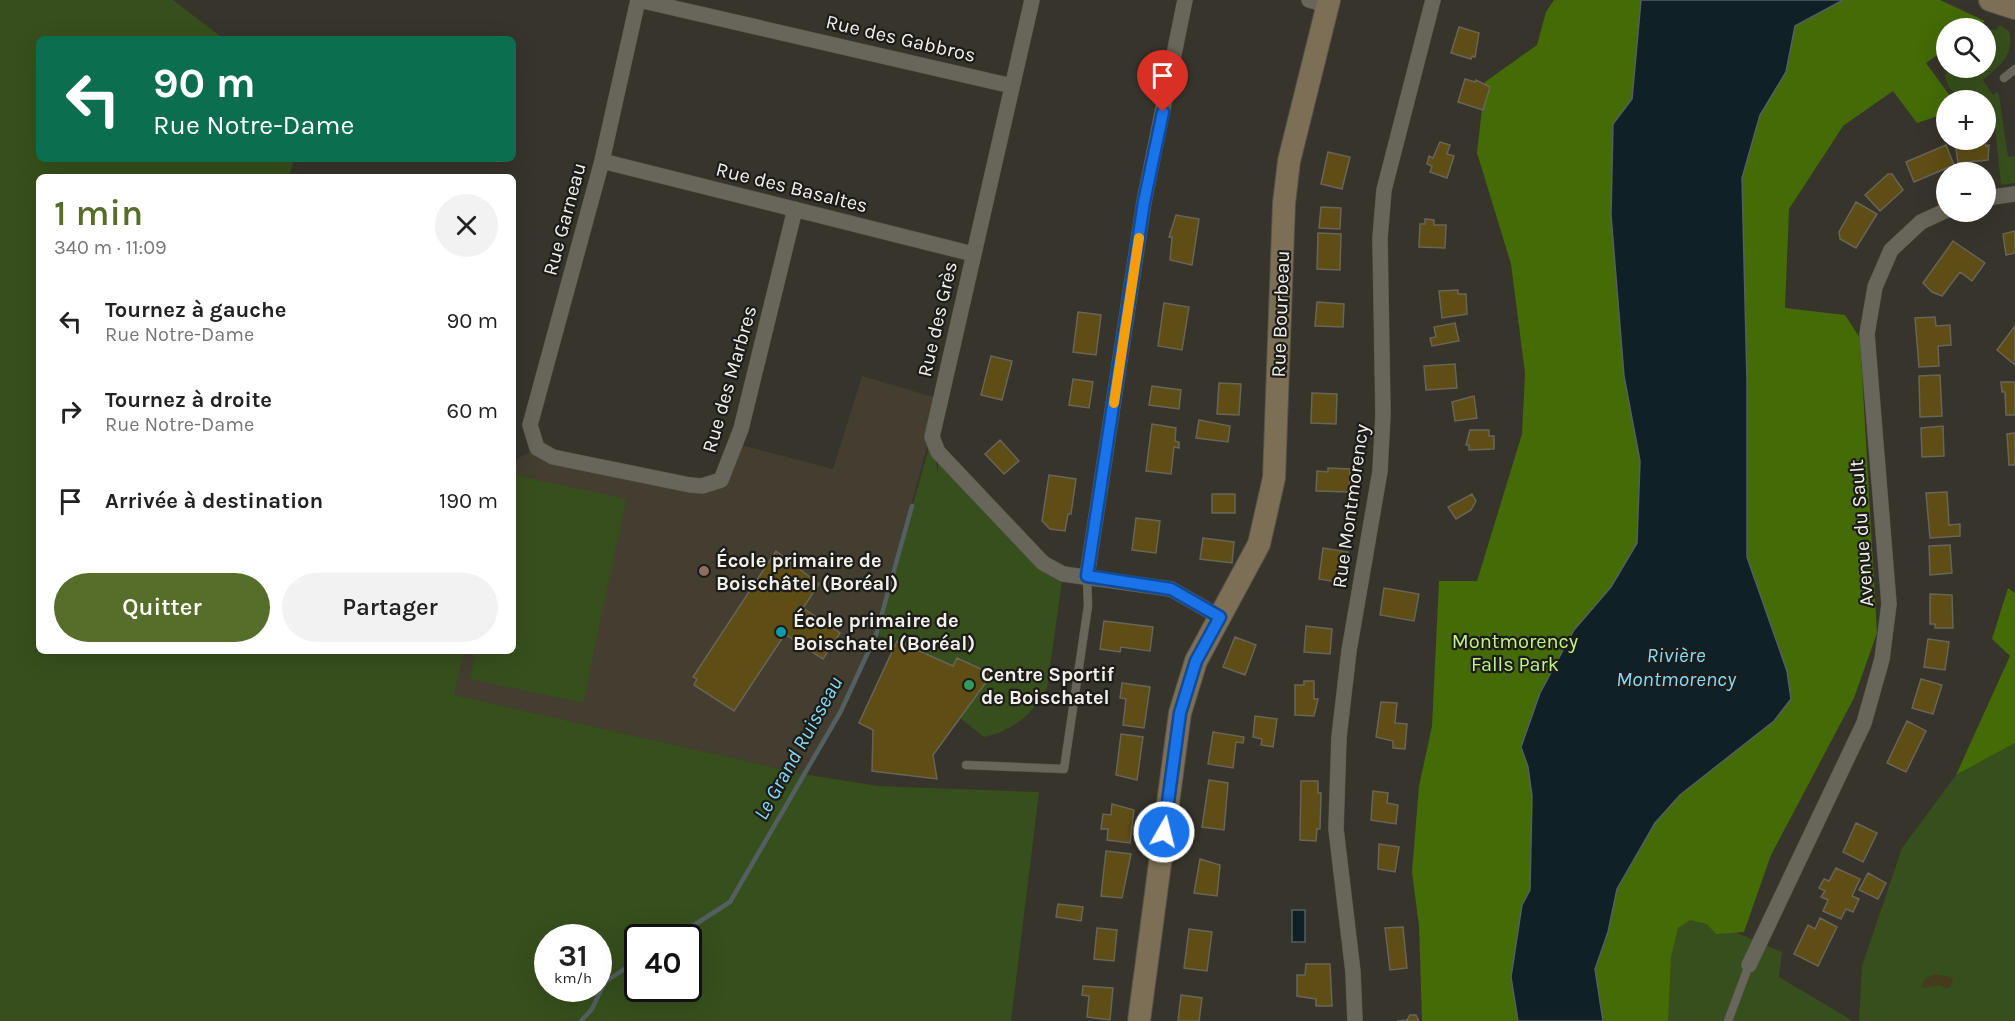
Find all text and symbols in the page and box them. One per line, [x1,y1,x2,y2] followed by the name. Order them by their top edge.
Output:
[824,10,978,67] street label: Rue des Gabbros
[1936,18,1996,222] map controls
[1936,18,1996,78] button: search
[1137,50,1188,112] pin
[153,58,256,108] text: 90 m
[1146,59,1179,92] icon: arrive
[54,60,132,138] icon: left
[1936,90,1996,150] button: +
[153,109,354,141] text: Rue Notre-Dame
[714,158,870,217] street label: Rue des Basaltes
[538,160,591,278] street label: Rue Garneau
[1936,162,1996,222] button: −
[54,192,143,234] text: 1 min
[435,194,498,257] button: close
[54,236,167,259] text: 340 m · 11:09
[1267,250,1294,378] street label: Rue Bourbeau
[913,259,962,379] street label: Rue des Grès
[105,297,286,323] text: Tournez à gauche
[698,303,761,455] street label: Rue des Marbres
[54,305,87,338] icon: left
[446,308,498,334] text: 90 m
[105,323,254,346] text: Rue Notre-Dame
[105,387,272,413] text: Tournez à droite
[54,395,87,428] icon: right
[447,398,498,424] text: 60 m
[105,413,254,436] text: Rue Notre-Dame
[1328,422,1373,590] street label: Rue Montmorency
[1845,458,1878,607] street label: Avenue du Sault
[54,485,87,518] icon: arrive
[105,488,323,514] text: Arrivée à destination
[439,488,498,514] text: 190 m
[716,547,898,595] place label: École primaire de Boischâtel (Boréal)
[697,564,711,578] marker: École primaire de Boischâtel (Boréal)
[54,573,270,642] button: Quitter
[282,573,498,642] button: Partager
[793,607,975,655] place label: École primaire de Boischatel (Boréal)
[774,625,788,639] marker: École primaire de Boischatel (Boréal)
[1452,630,1578,676] park label: Montmorency Falls Park
[1616,643,1737,691] water label: Rivière Montmorency
[981,663,1115,709] place label: Centre Sportif de Boischatel
[749,672,847,824] water label: Le Grand Ruisseau
[962,678,976,692] marker: Centre Sportif de Boischatel
[1132,800,1196,864] position arrow
[624,924,702,1002] speed limit sign: 40
[558,938,588,974] text: 31
[554,969,592,987] text: km/h

